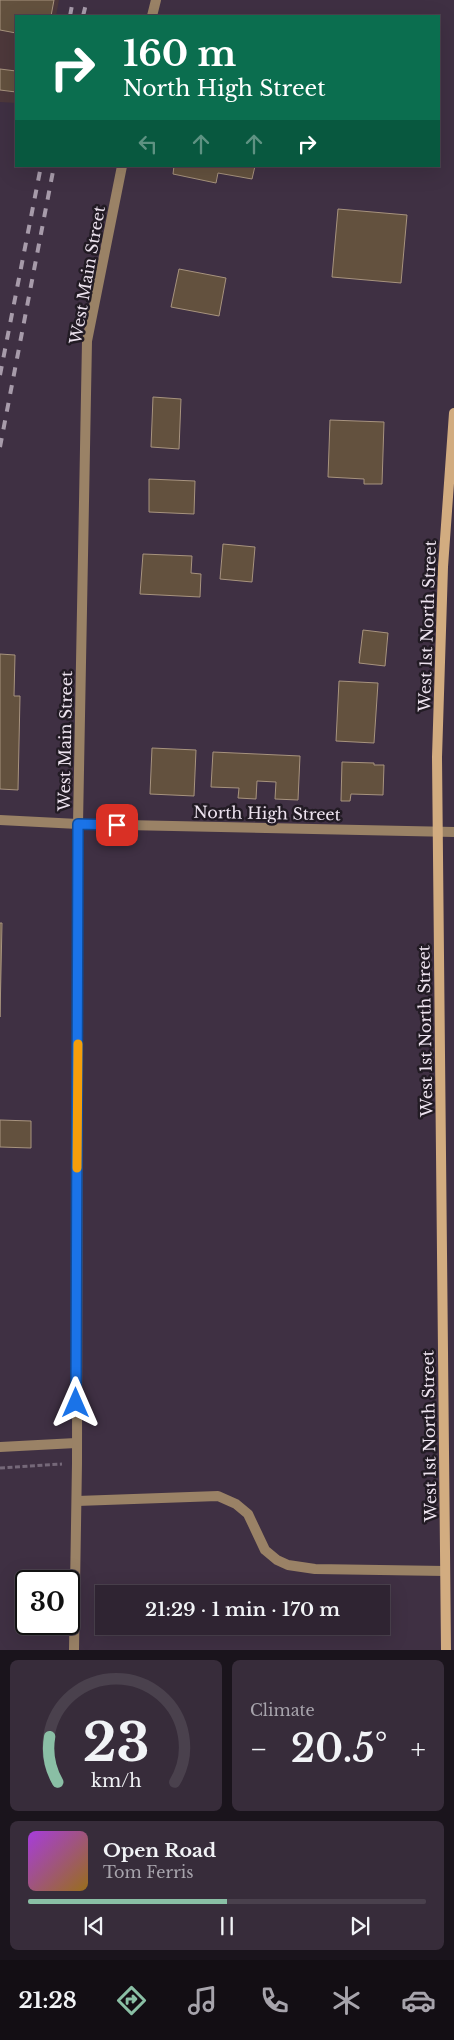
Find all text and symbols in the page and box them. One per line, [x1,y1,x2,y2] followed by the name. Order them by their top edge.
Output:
[123,32,236,75] text: 160 m
[40,35,105,100] icon: right
[123,75,325,102] text: North High Street
[134,130,162,158] icon: left
[187,130,215,158] icon: ahead
[240,130,268,158] icon: ahead
[293,130,321,158] icon: right
[65,204,109,347] street label: West Main Street
[414,540,440,713] street label: West 1st North Street
[54,671,76,812] street label: West Main Street
[193,802,341,824] street label: North High Street
[96,804,138,846] pin
[103,811,131,839] icon: arrive
[414,945,437,1118] street label: West 1st North Street
[418,1350,441,1523] street label: West 1st North Street
[49,1376,101,1428] position arrow
[15,1570,80,1635] speed limit sign: 30
[145,1598,340,1621] text: 21:29 · 1 min · 170 m
[250,1700,315,1720] text: Climate
[83,1711,149,1775] text: 23
[291,1725,388,1772] text: 20.5°
[250,1732,268,1767] text: −
[411,1732,426,1767] text: +
[91,1770,141,1792] text: km/h
[103,1839,216,1862] text: Open Road
[103,1862,194,1882] text: Tom Ferris
[80,1912,108,1940] icon: previous
[213,1912,241,1940] icon: pause
[346,1912,374,1940] icon: next
[114,1983,149,2018] icon: directions
[185,1983,220,2018] icon: music
[257,1983,292,2018] icon: phone
[329,1983,364,2018] icon: climate
[401,1983,436,2018] icon: car
[18,1987,77,2014] text: 21:28

